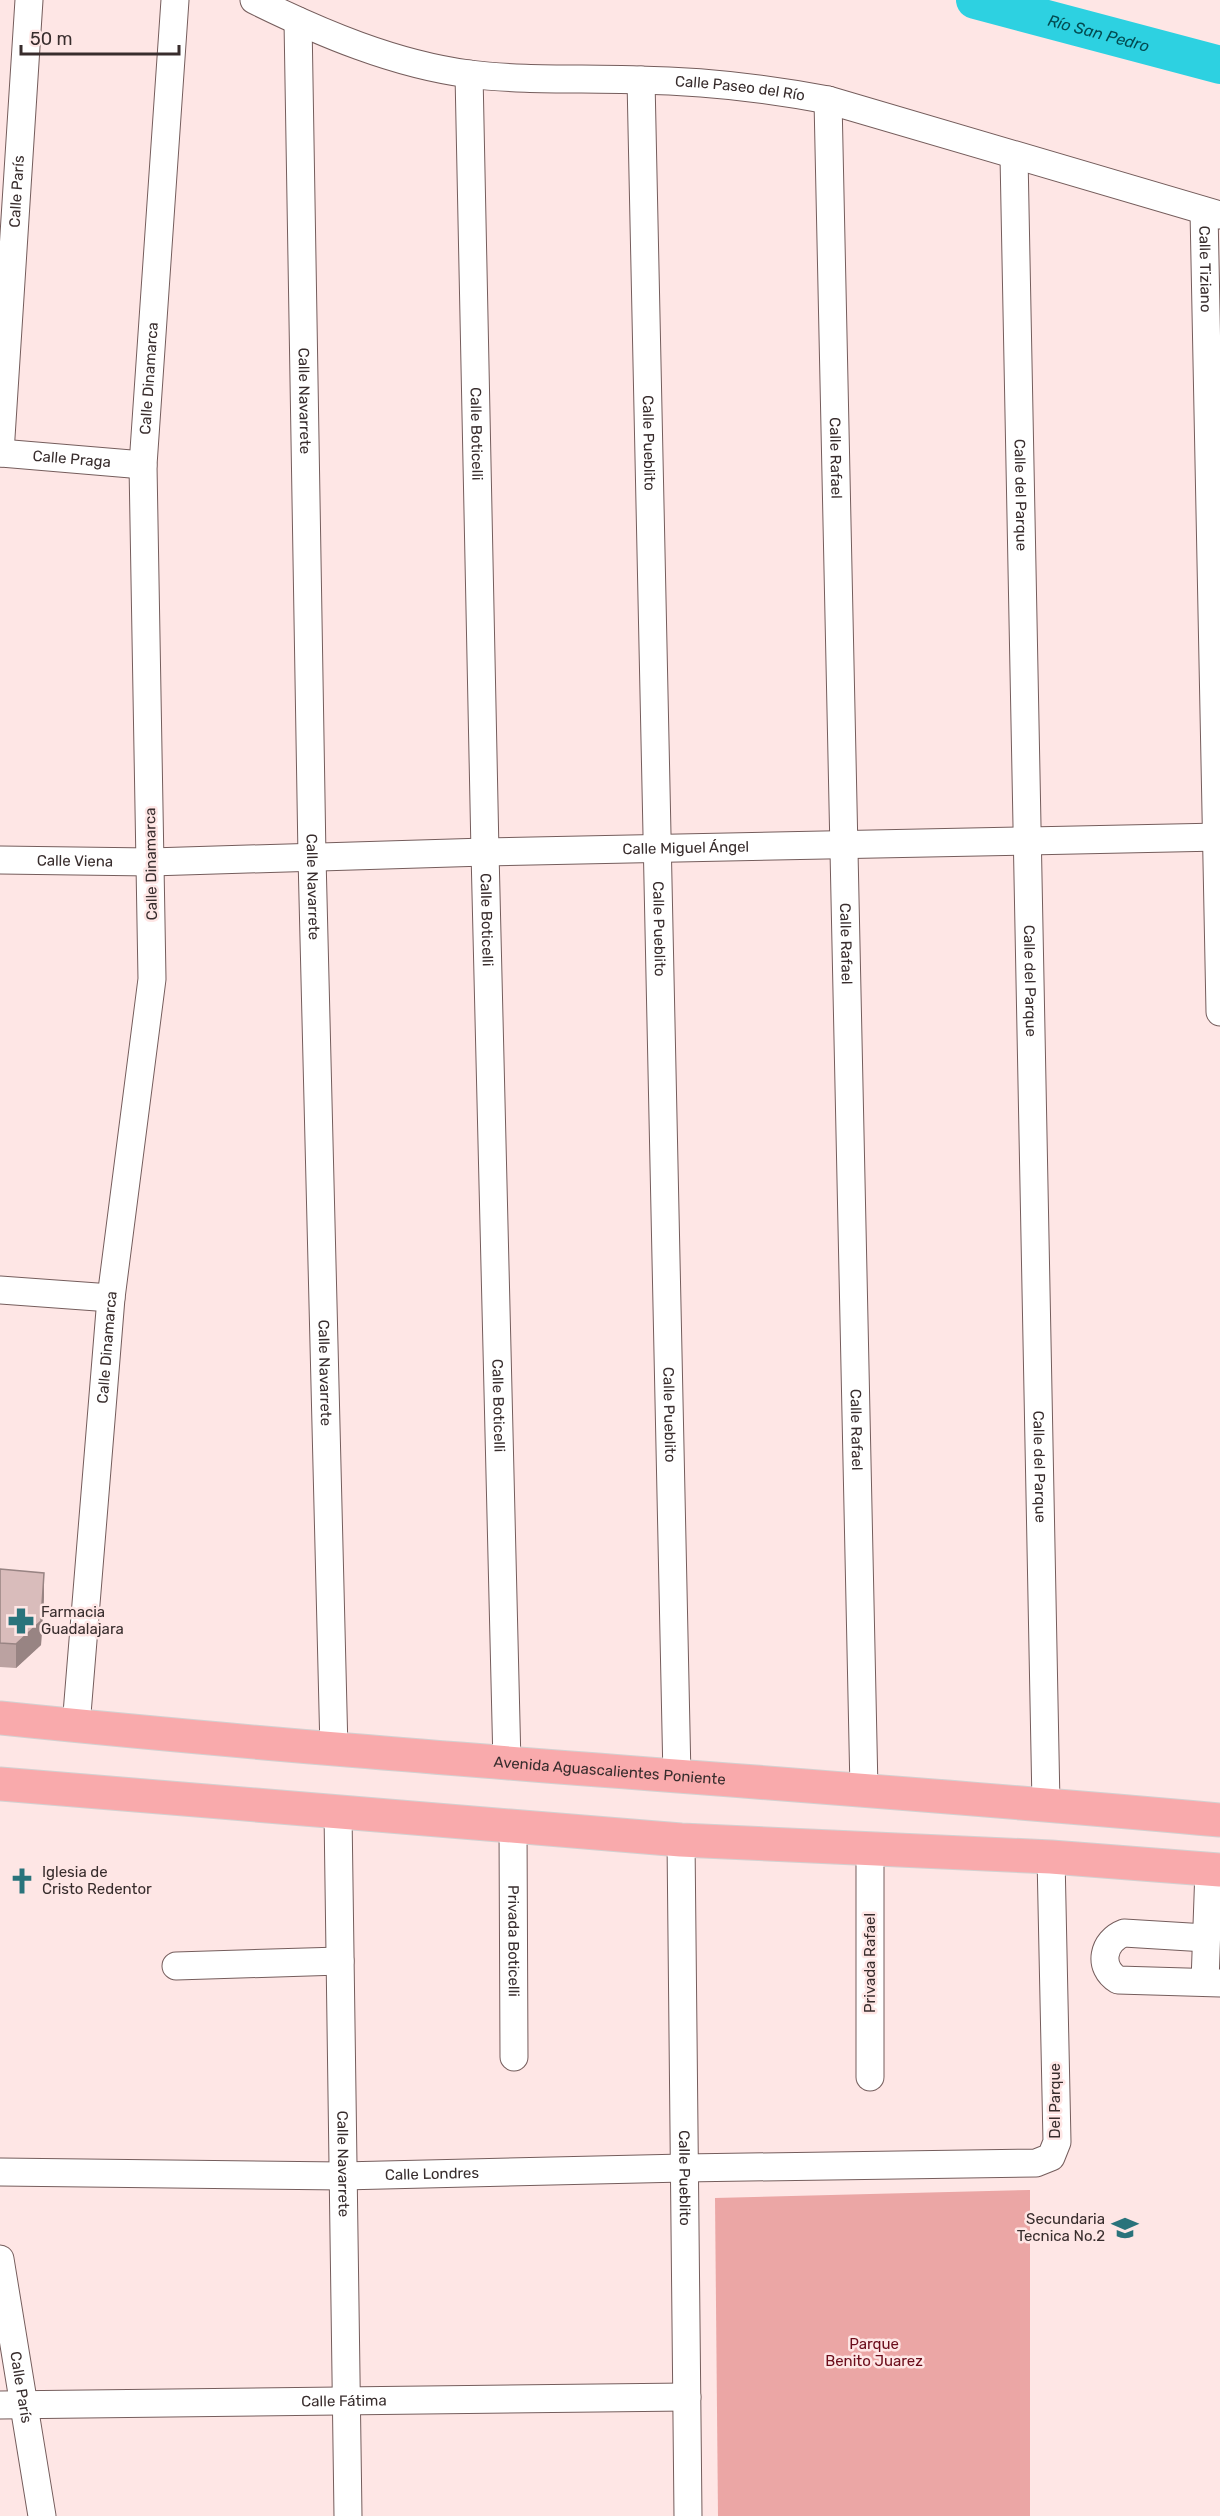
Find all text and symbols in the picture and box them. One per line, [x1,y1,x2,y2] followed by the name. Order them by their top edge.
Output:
[1046,10,1152,55] water label: Río San Pedro
[21,18,178,56] scale bar
[30,28,73,50] text: 50 m
[675,72,806,105] street label: Calle Paseo del Río
[5,154,28,228] street label: Calle París
[1195,225,1215,313] street label: Calle Tiziano
[136,321,162,435] street label: Calle Dinamarca
[294,348,314,454] street label: Calle Navarrete
[466,387,486,481] street label: Calle Boticelli
[639,395,659,491] street label: Calle Pueblito
[826,417,845,499] street label: Calle Rafael
[1010,439,1031,551] street label: Calle del Parque
[32,447,112,471] street label: Calle Praga
[141,807,161,921] street label: Calle Dinamarca
[303,834,323,940] street label: Calle Navarrete
[622,838,749,858] street label: Calle Miguel Ángel
[37,851,113,870] street label: Calle Viena
[477,873,497,967] street label: Calle Boticelli
[649,881,669,977] street label: Calle Pueblito
[836,903,856,985] street label: Calle Rafael
[1020,925,1040,1037] street label: Calle del Parque
[93,1290,121,1404] street label: Calle Dinamarca
[314,1319,335,1426] street label: Calle Navarrete
[488,1359,508,1453] street label: Calle Boticelli
[659,1367,679,1463] street label: Calle Pueblito
[846,1389,866,1471] street label: Calle Rafael
[1029,1411,1050,1523] street label: Calle del Parque
[41,1603,124,1638] place label: Farmacia Guadalajara
[6,1606,36,1636] pharmacy icon: Farmacia Guadalajara
[493,1753,726,1789] street label: Avenida Aguascalientes Poniente
[42,1863,152,1898] place label: Iglesia de Cristo Redentor
[7,1866,37,1896] church icon: Iglesia de Cristo Redentor
[504,1885,523,1997] street label: Privada Boticelli
[861,1913,879,2013] street label: Privada Rafael
[1046,2063,1064,2139] street label: Del Parque
[333,2111,353,2217] street label: Calle Navarrete
[675,2130,694,2226] street label: Calle Pueblito
[385,2164,480,2184] street label: Calle Londres
[1017,2210,1105,2245] place label: Secundaria Tecnica No.2
[1110,2213,1140,2243] school or university icon: Secundaria Tecnica No.2
[825,2335,923,2370] park label: Parque Benito Juarez
[6,2350,36,2425] street label: Calle París
[301,2391,387,2410] street label: Calle Fátima

